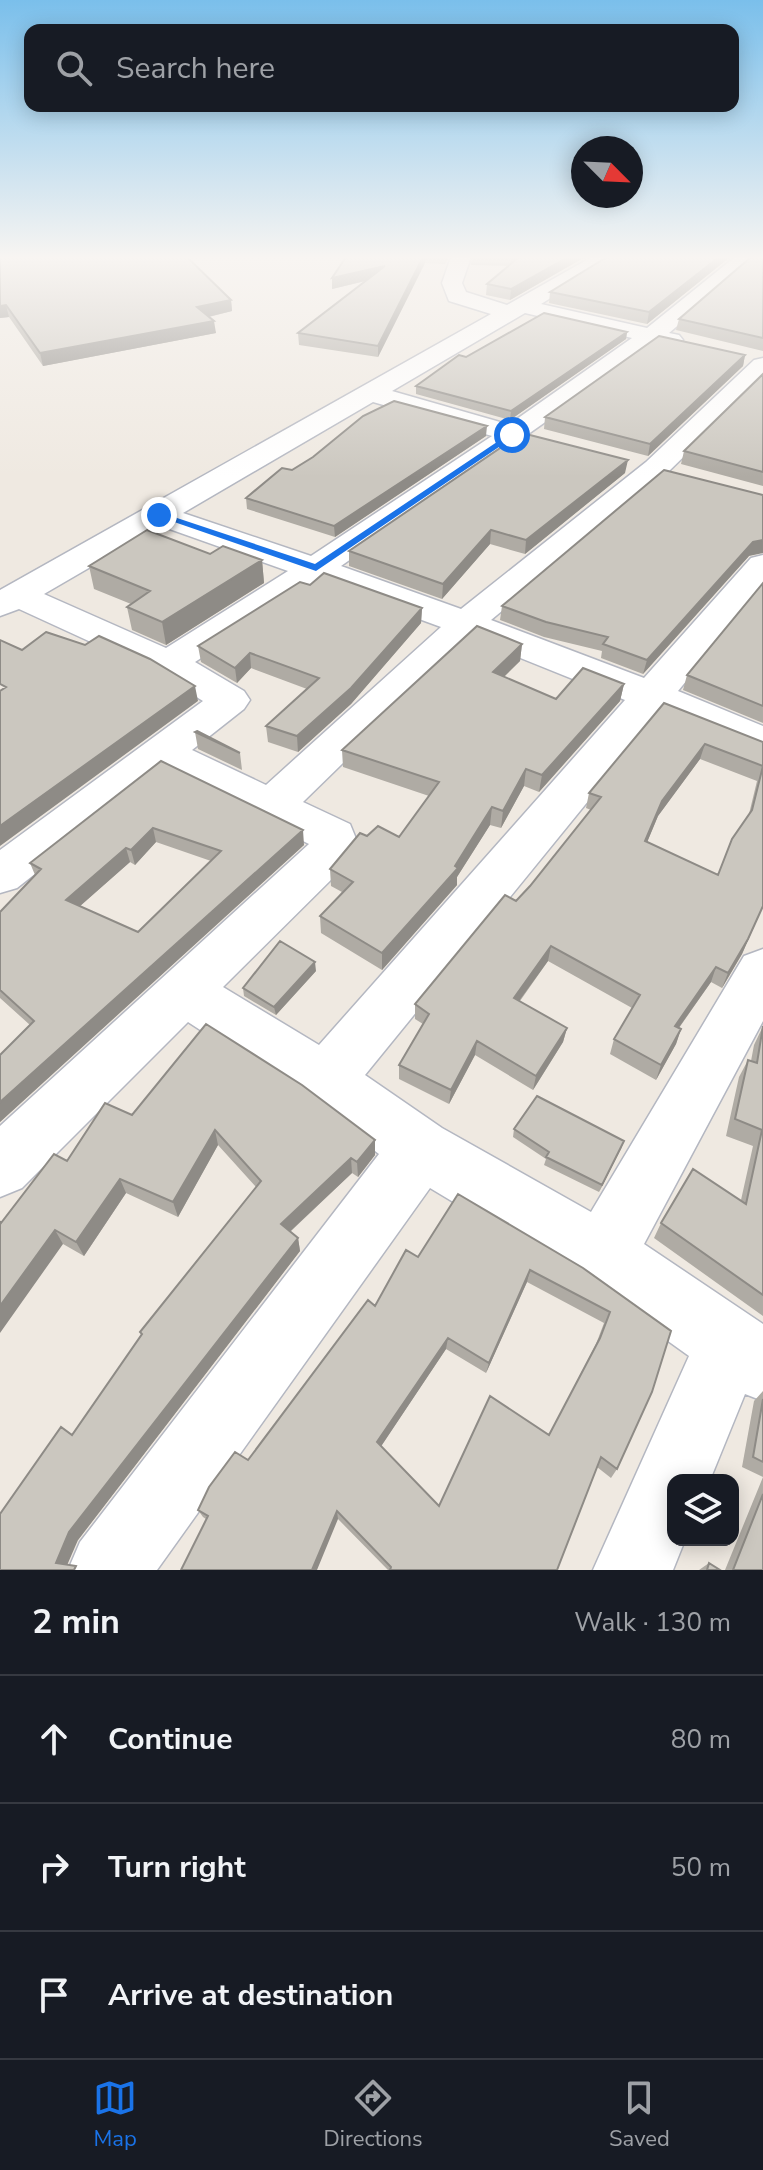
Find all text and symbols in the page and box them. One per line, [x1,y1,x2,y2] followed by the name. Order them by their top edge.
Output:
[24,24,739,112] search box
[52,46,96,90] icon: search
[116,48,275,89] text: Search here
[571,136,643,208] north arrow
[494,417,530,453] route start
[141,497,177,533] route end
[667,1474,739,1546] map controls
[667,1474,739,1546] button: layers
[32,1599,120,1645] text: 2 min
[574,1605,731,1640] text: Walk · 130 m
[32,1717,76,1761] icon: ahead
[108,1719,233,1760] text: Continue
[671,1722,731,1757] text: 80 m
[32,1845,76,1889] icon: right
[108,1847,246,1888] text: Turn right
[671,1850,731,1885] text: 50 m
[32,1973,76,2017] icon: arrive
[108,1975,393,2016] text: Arrive at destination
[93,2076,137,2154] tab: Map
[324,2076,423,2154] tab: Directions
[609,2076,670,2154] tab: Saved

